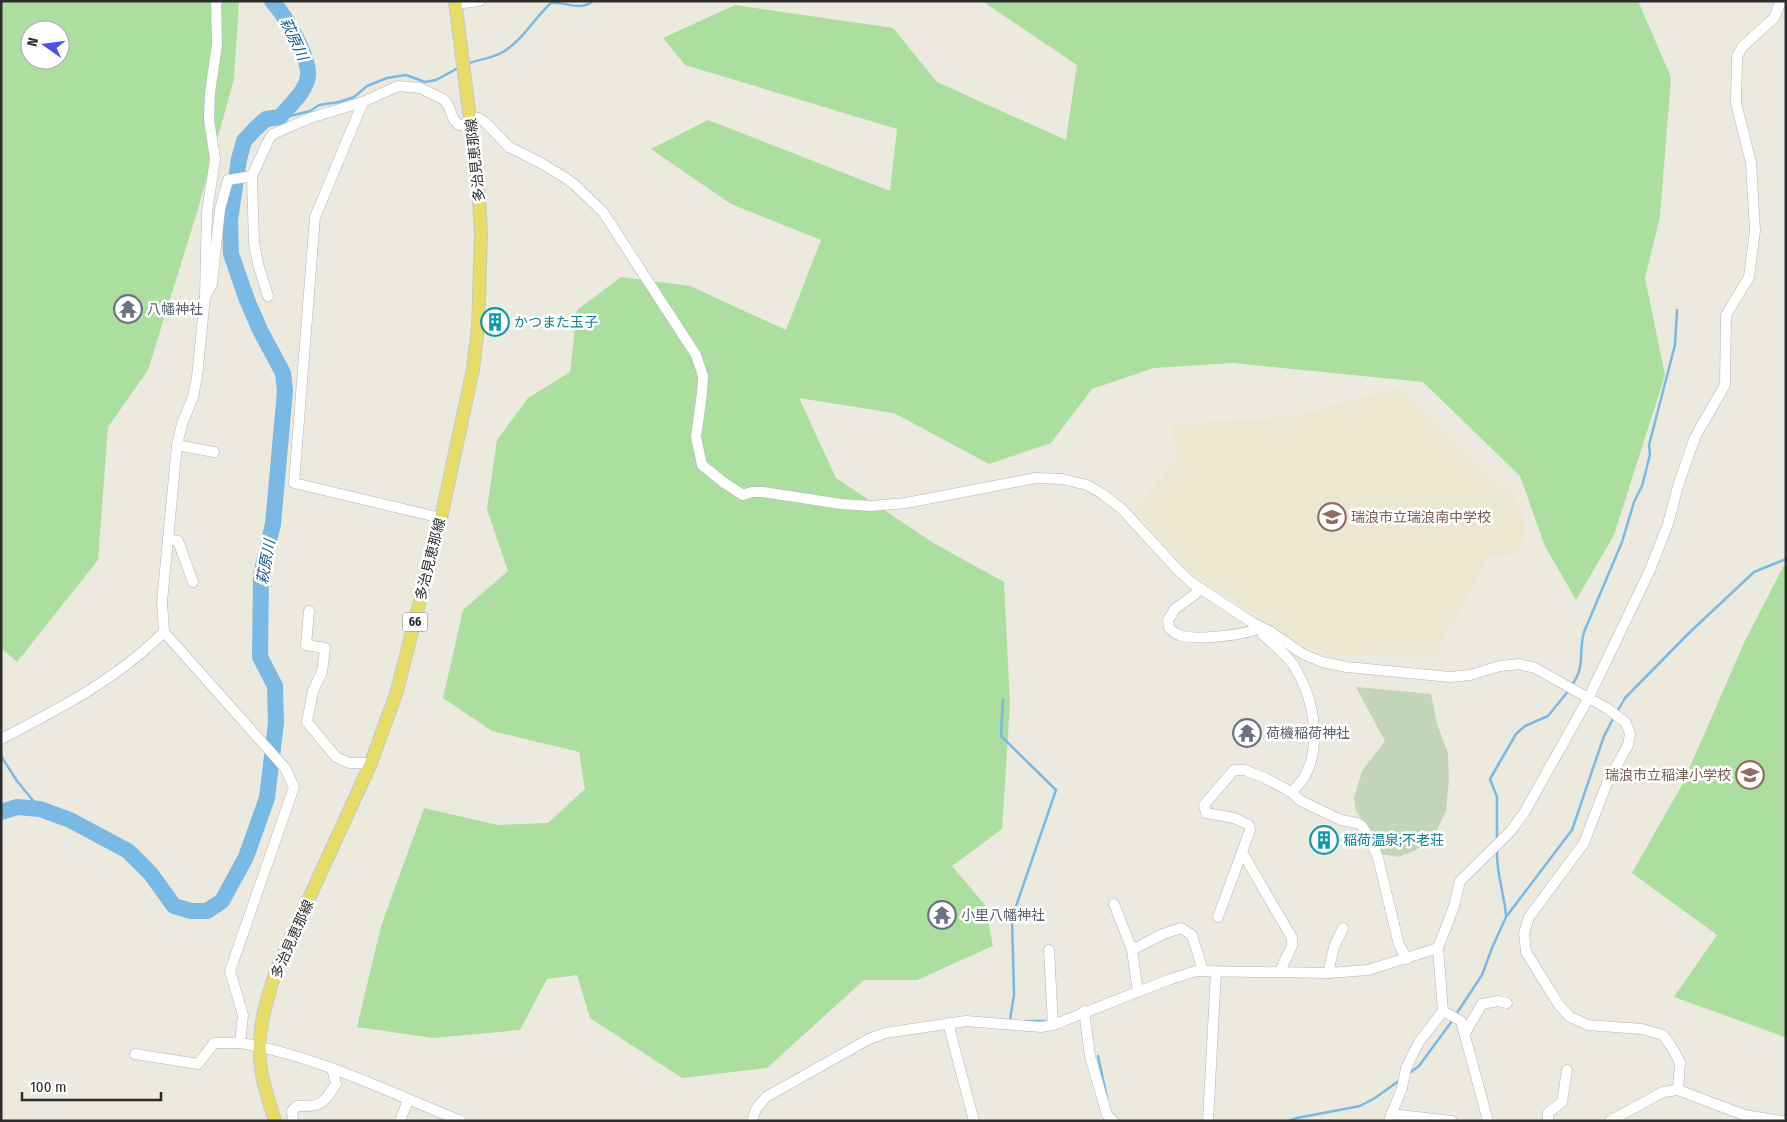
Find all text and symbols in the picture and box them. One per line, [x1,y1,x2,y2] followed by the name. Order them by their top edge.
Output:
[276,15,313,65] water label: 萩原川
[20,20,70,70] north arrow
[24,36,42,48] text: N
[463,117,488,203] street label: 多治見恵那線
[113,294,143,324] temple icon: 八幡神社
[147,301,203,318] place label: 八幡神社
[480,307,510,337] building icon: かつまた玉子
[514,314,598,331] place label: かつまた玉子
[1317,502,1347,532] school or university icon: 瑞浪市立瑞浪南中学校
[1351,509,1491,526] place label: 瑞浪市立瑞浪南中学校
[412,516,449,602] street label: 多治見恵那線
[253,536,279,586] water label: 萩原川
[402,612,428,632] road number: 66
[1232,718,1262,748] temple icon: 荷機稲荷神社
[1266,725,1350,742] place label: 荷機稲荷神社
[1735,760,1765,790] school or university icon: 瑞浪市立稲津小学校
[1605,767,1731,784] place label: 瑞浪市立稲津小学校
[1309,825,1339,855] building icon: 稲荷温泉;不老荘
[1343,832,1444,849] place label: 稲荷温泉;不老荘
[268,897,317,981] street label: 多治見恵那線
[927,900,957,930] temple icon: 小里八幡神社
[961,907,1045,924] place label: 小里八幡神社
[22,1070,161,1102] scale bar
[30,1078,67,1096] text: 100 m

